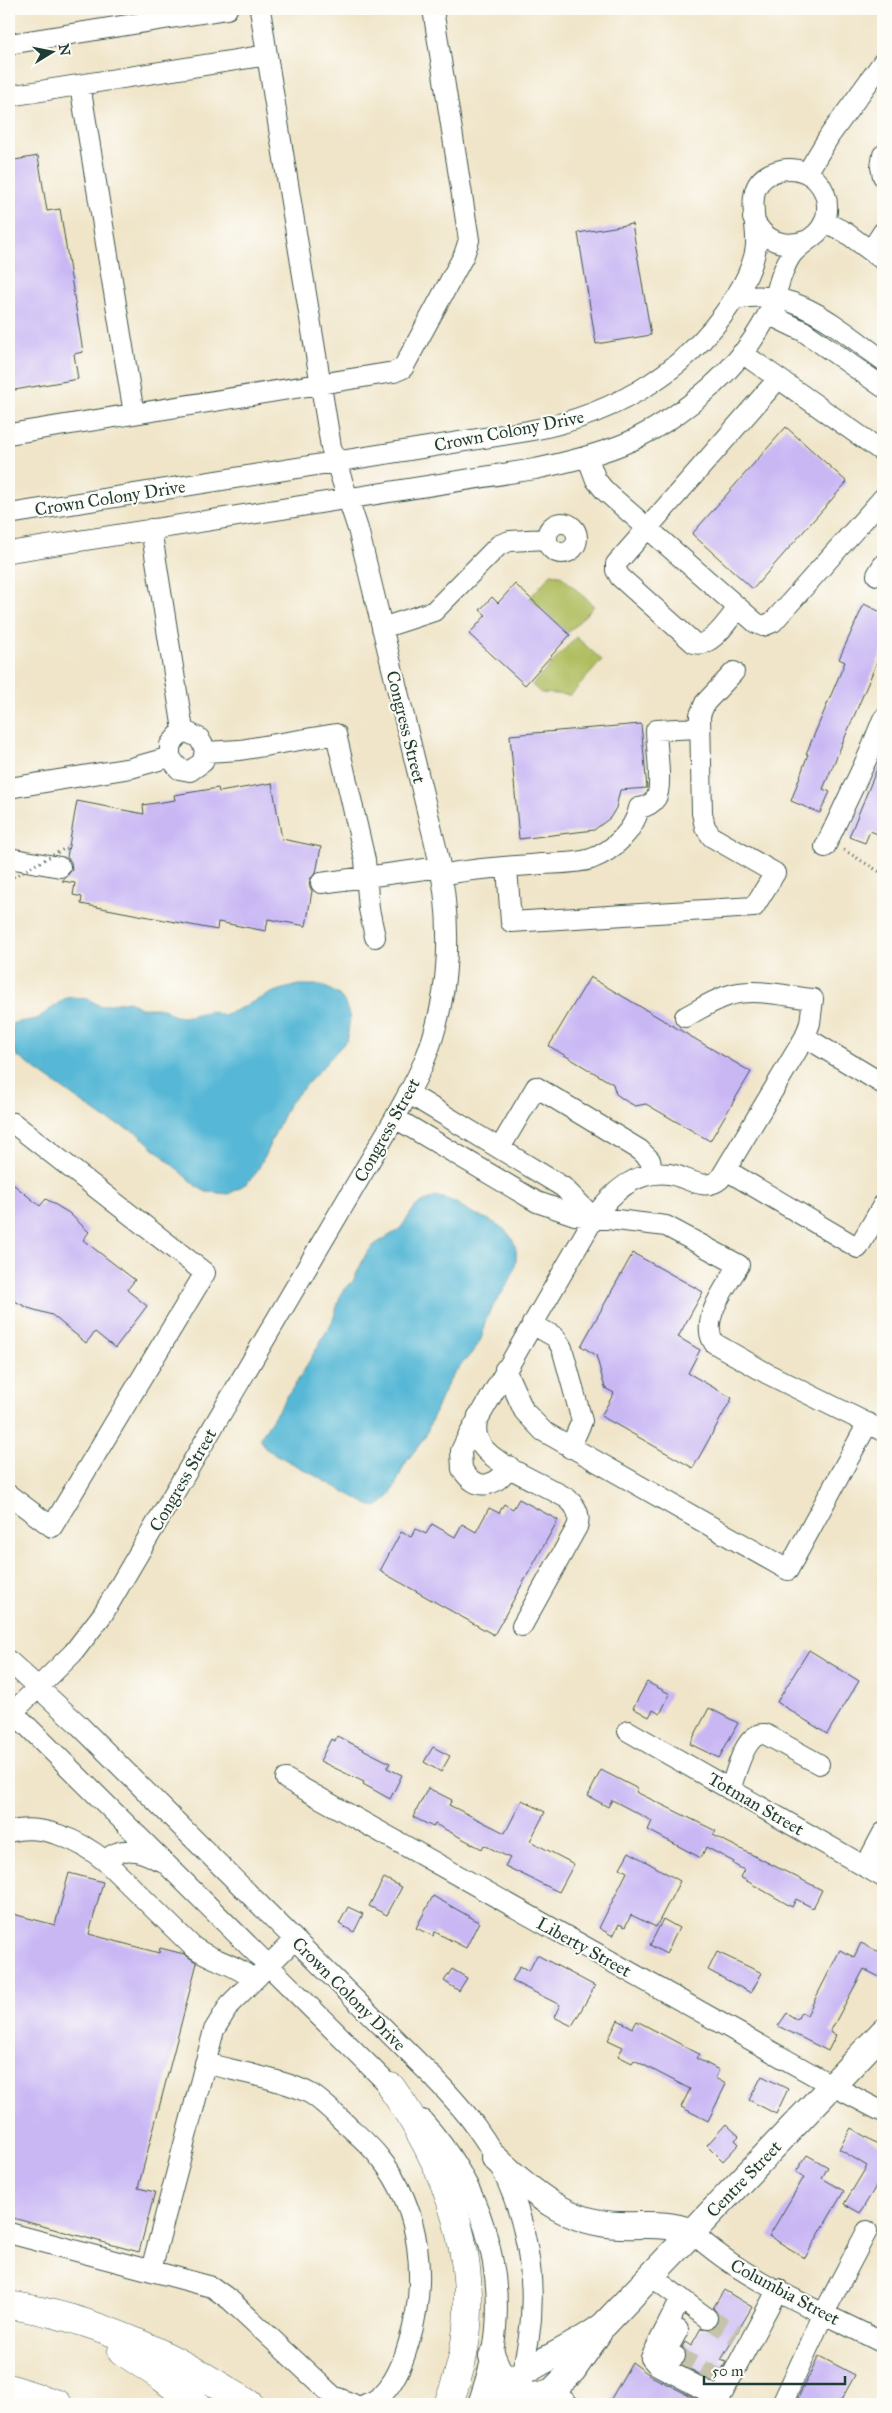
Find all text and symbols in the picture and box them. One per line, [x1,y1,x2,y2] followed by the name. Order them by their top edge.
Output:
[28,28,78,78] north arrow
[55,43,74,57] text: N
[432,406,586,456] street label: Crown Colony Drive
[33,475,187,521] street label: Crown Colony Drive
[380,668,431,787] street label: Congress Street
[349,1074,426,1186] street label: Congress Street
[145,1424,223,1536] street label: Congress Street
[704,1768,809,1841] street label: Totman Street
[533,1912,636,1982] street label: Liberty Street
[287,1932,411,2056] street label: Crown Colony Drive
[702,2135,787,2222] street label: Centre Street
[727,2254,844,2330] street label: Columbia Street
[704,2353,846,2385] scale bar
[712,2362,744,2380] text: 50 m

